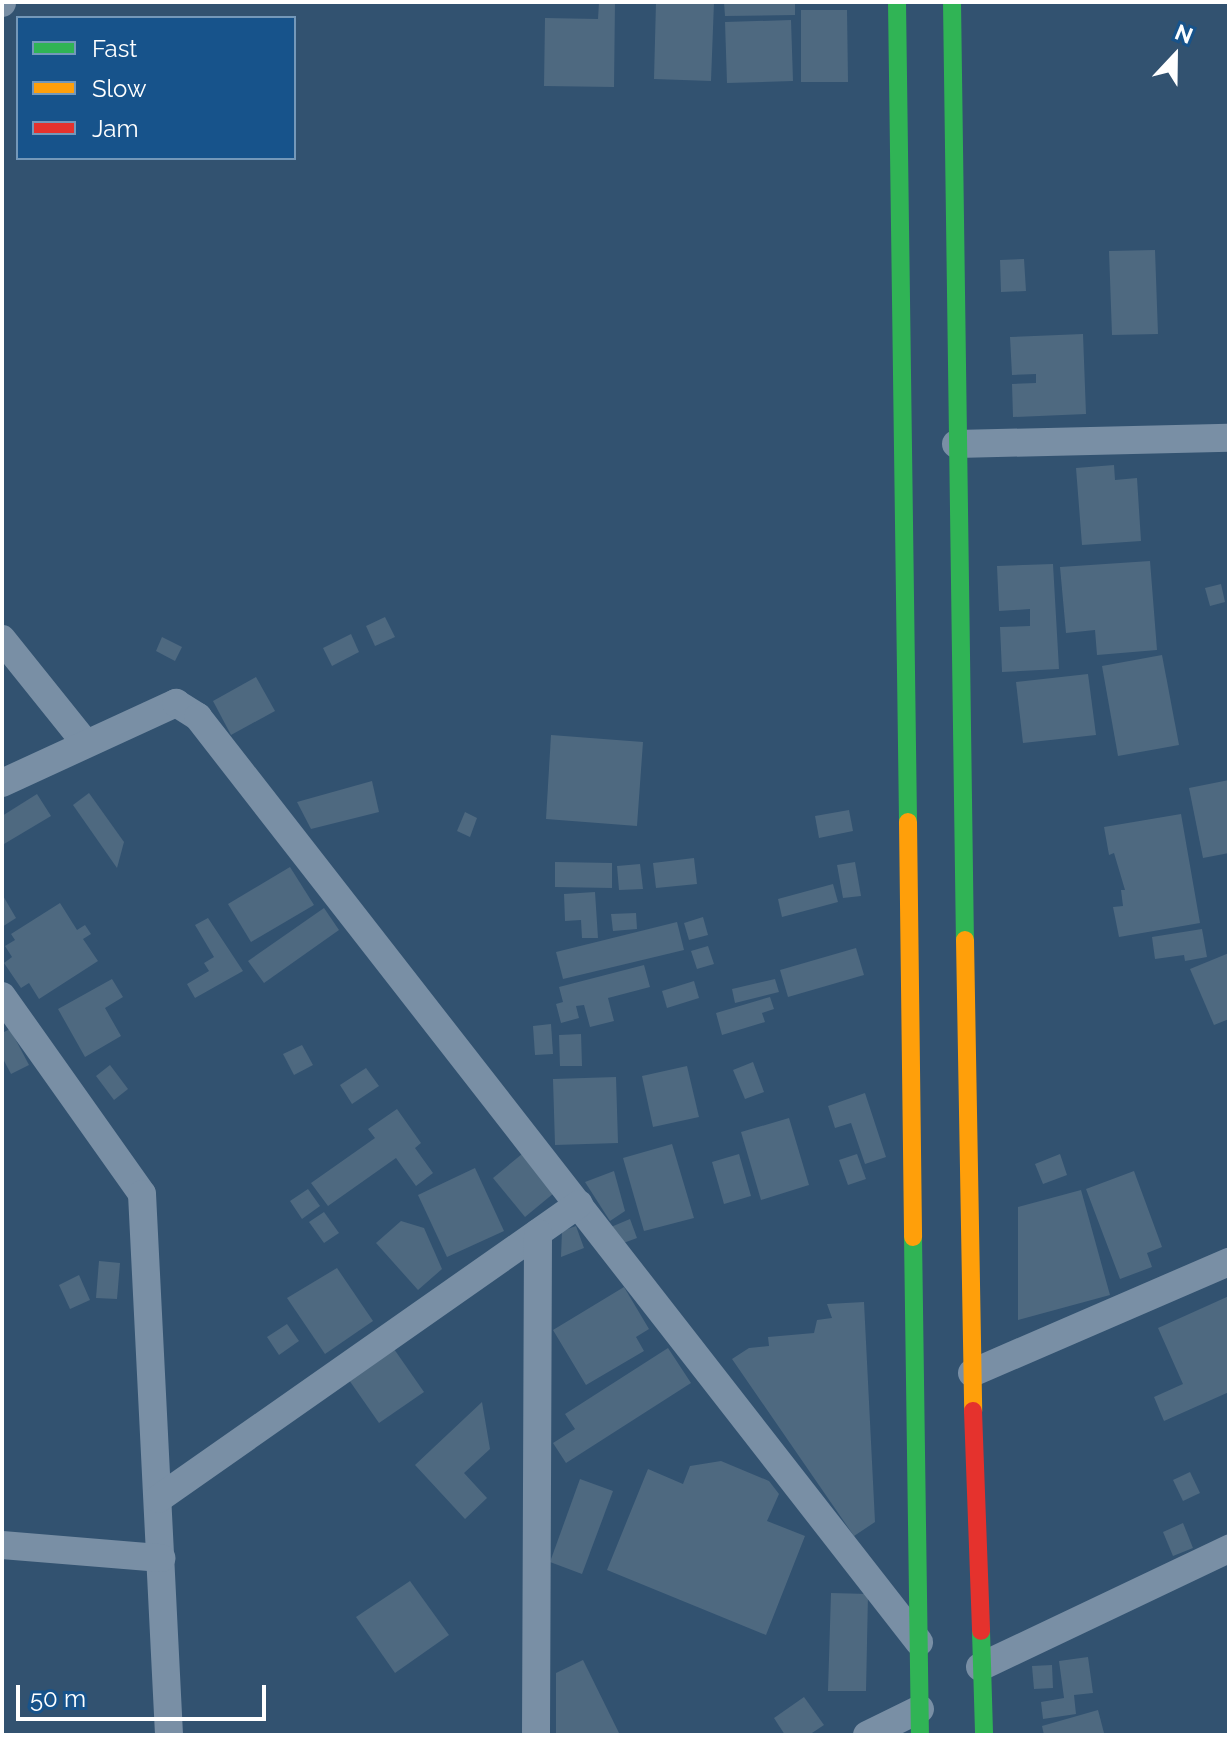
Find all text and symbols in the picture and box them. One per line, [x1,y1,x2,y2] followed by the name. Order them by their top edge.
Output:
[16,16,296,160] legend
[1135,16,1215,96] north arrow
[1171,19,1197,49] text: N
[92,34,137,63] text: Fast
[92,74,146,103] text: Slow
[92,114,138,143] text: Jam
[20,1669,270,1719] scale bar
[30,1684,86,1713] text: 50 m

